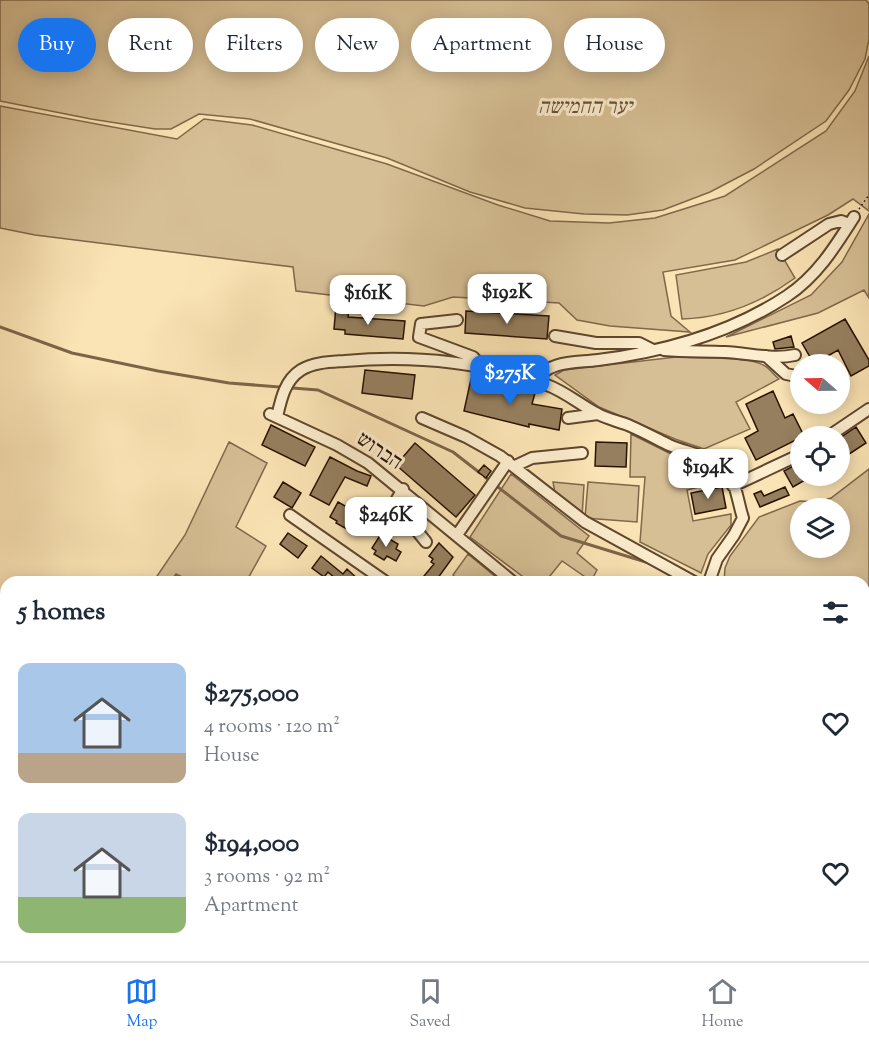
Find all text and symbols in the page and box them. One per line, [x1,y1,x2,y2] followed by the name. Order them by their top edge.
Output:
[18,18,96,72] chip: Buy
[108,18,193,72] chip: Rent
[205,18,303,72] chip: Filters
[315,18,399,72] chip: New
[411,18,552,72] chip: Apartment
[564,18,665,72] chip: House
[538,93,634,123] park label: יער החמישה
[465,274,549,325] pin: $192K
[326,275,410,326] pin: $161K
[482,279,532,308] text: $192K
[344,280,392,309] text: $161K
[790,354,850,414] north arrow
[790,354,850,558] map controls
[468,355,552,406] pin: $275K
[484,360,536,389] text: $275K
[350,425,408,478] street label: הברוש
[790,426,850,486] button: locate
[666,449,750,500] pin: $194K
[682,454,734,483] text: $194K
[344,497,428,548] pin: $246K
[790,498,850,558] button: layers
[359,502,413,531] text: $246K
[18,594,105,631] text: 5 homes
[819,596,852,629] icon: filters
[204,676,299,713] text: $275,000
[66,687,138,759] icon: home
[819,707,852,740] icon: heart
[204,713,340,742] text: 4 rooms · 120 m²
[204,742,259,771] text: House
[204,826,299,863] text: $194,000
[66,837,138,909] icon: home
[819,857,852,890] icon: heart
[204,863,330,892] text: 3 rooms · 92 m²
[204,892,299,921] text: Apartment
[125,975,158,1034] tab: Map
[409,975,451,1034] tab: Saved
[702,975,743,1034] tab: Home

